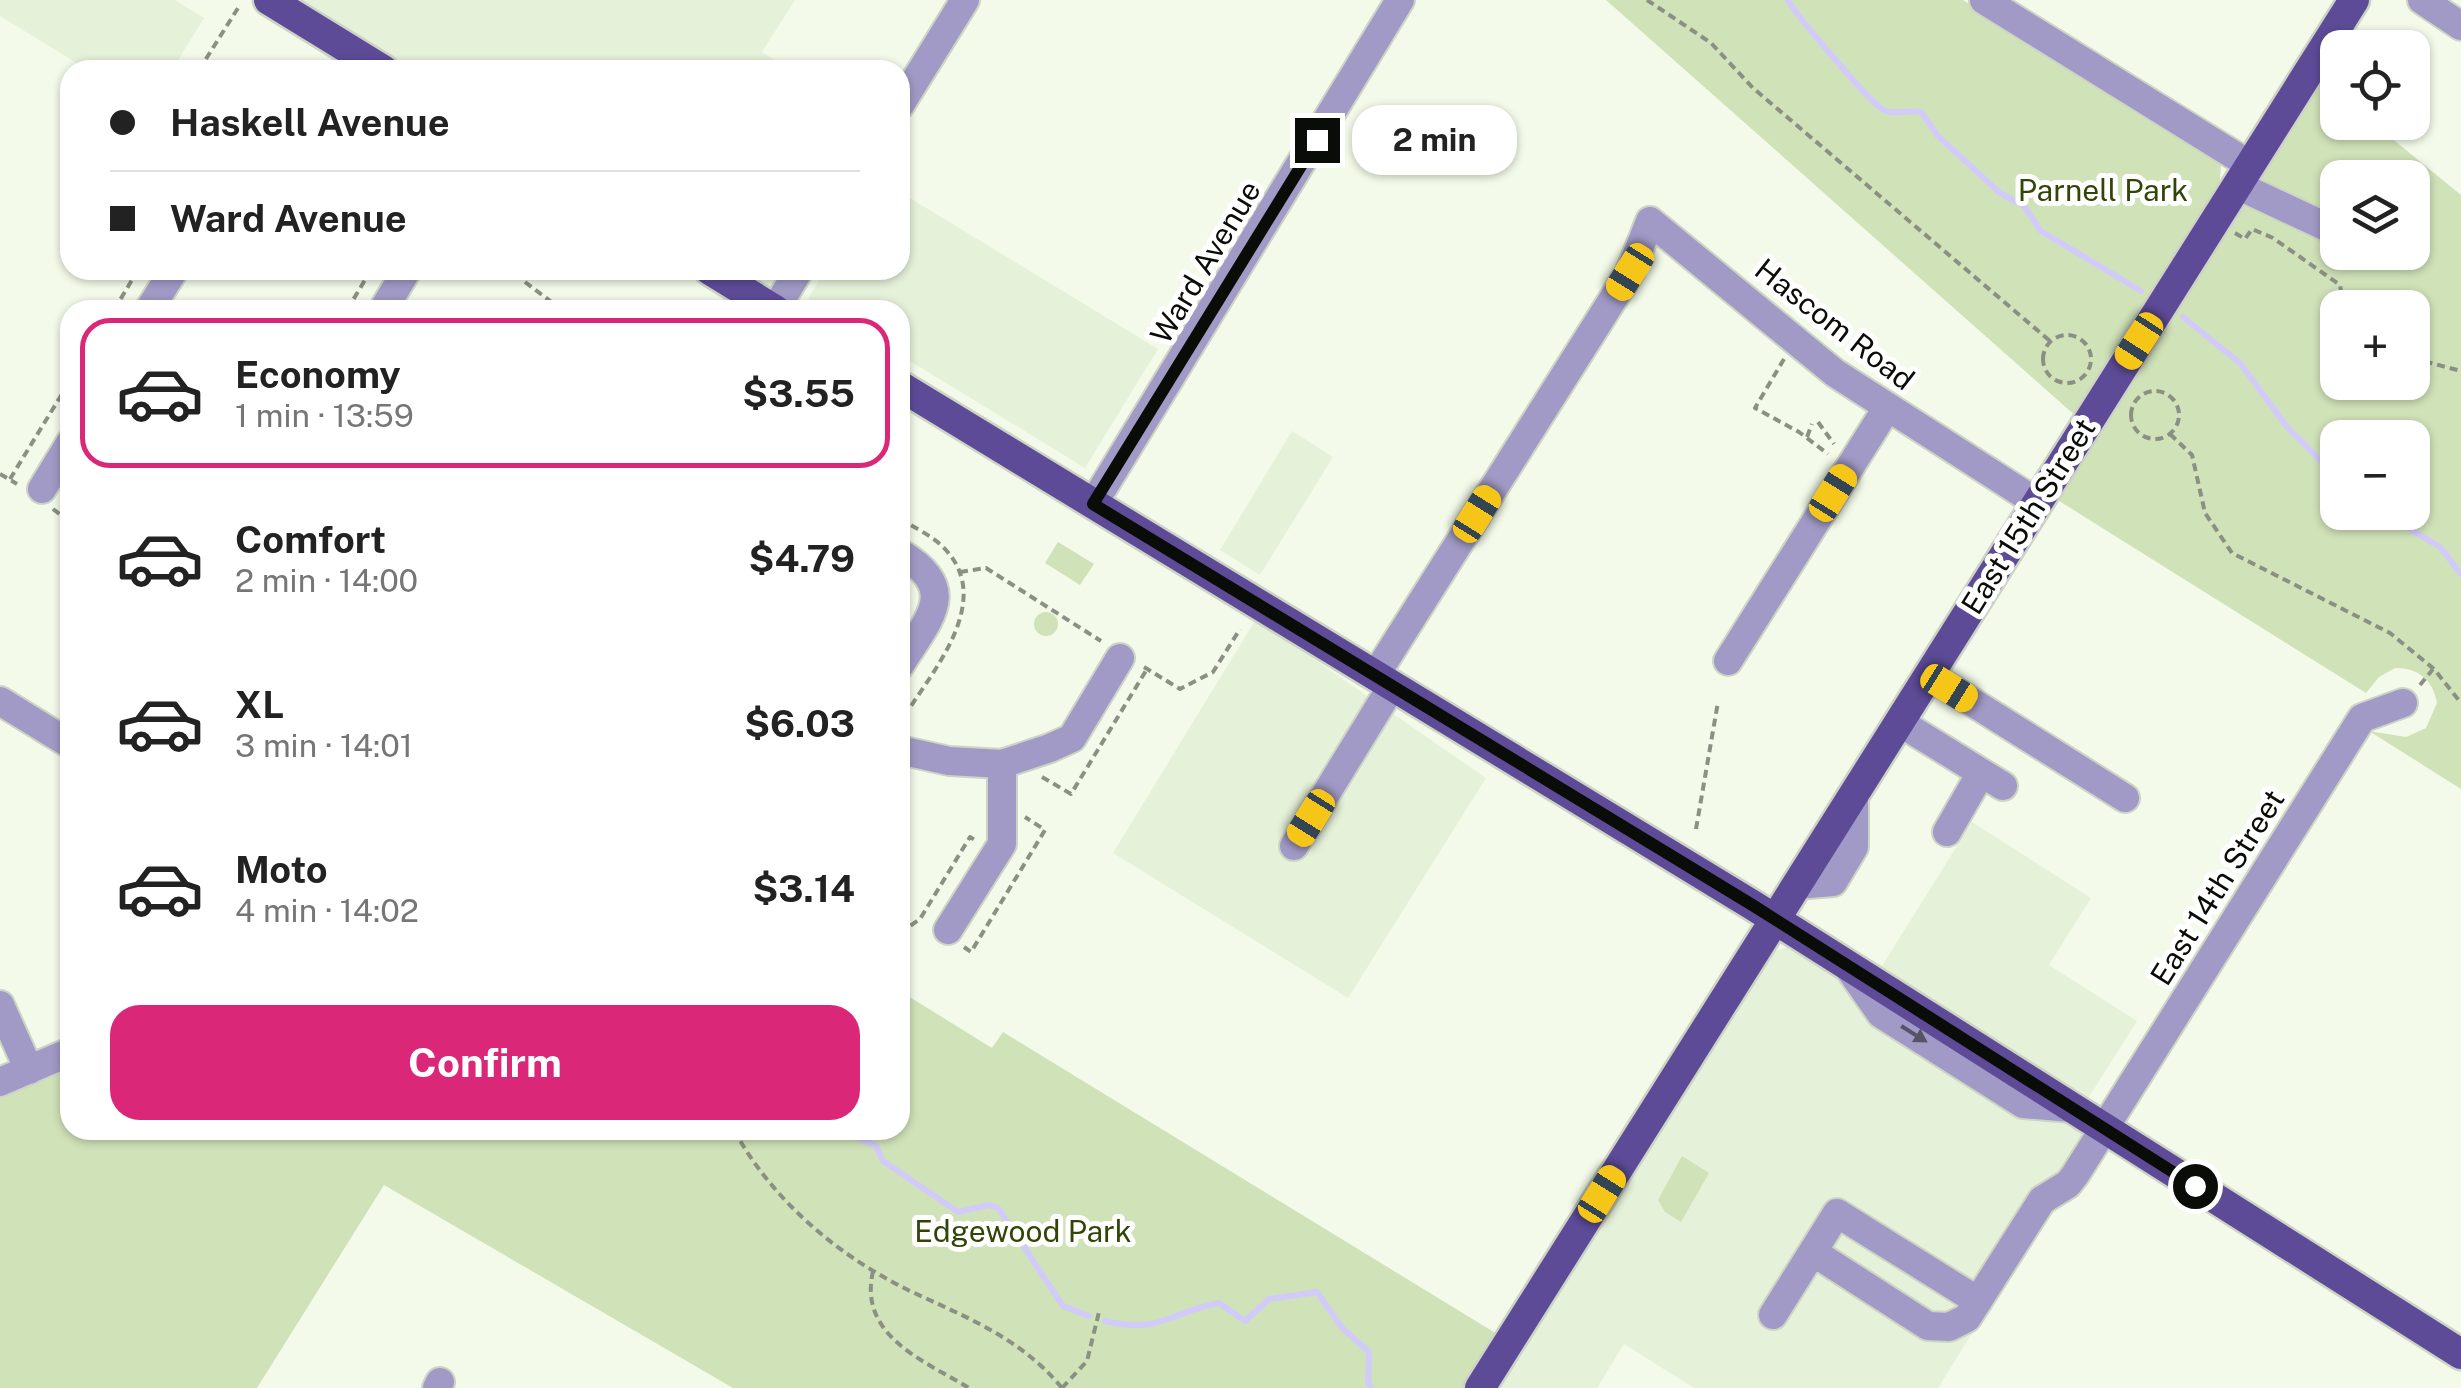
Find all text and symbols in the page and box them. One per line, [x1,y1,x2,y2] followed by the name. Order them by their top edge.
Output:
[2320,30,2430,530] map controls
[2320,30,2430,140] button: locate
[170,100,450,145] text: Haskell Avenue
[1352,105,1517,175] callout: 2 min
[1295,118,1340,163] route end
[1393,121,1476,158] text: 2 min
[2320,160,2430,270] button: layers
[2018,172,2188,208] park label: Parnell Park
[1142,174,1268,350] street label: Ward Avenue
[170,196,407,241] text: Ward Avenue
[1601,239,1659,305] car
[1748,251,1922,397] street label: Hascom Road
[2320,290,2430,400] button: +
[2110,308,2168,374] car
[115,348,205,438] icon: car
[235,352,401,397] text: Economy
[742,371,855,416] text: $3.55
[235,397,414,434] text: 1 min · 13:59
[1953,411,2103,621] street label: East 15th Street
[2320,420,2430,530] button: −
[1804,460,1862,526] car
[1448,481,1506,547] car
[115,513,205,603] icon: car
[235,517,386,562] text: Comfort
[749,536,855,581] text: $4.79
[235,562,418,599] text: 2 min · 14:00
[1916,659,1982,717] car
[115,678,205,768] icon: car
[235,682,284,727] text: XL
[744,701,855,746] text: $6.03
[235,727,413,764] text: 3 min · 14:01
[2142,783,2292,991] street label: East 14th Street
[1282,785,1340,851] car
[115,843,205,933] icon: car
[235,847,328,892] text: Moto
[752,866,855,911] text: $3.14
[235,892,419,929] text: 4 min · 14:02
[110,1005,860,1120] button: Confirm
[1900,1025,1927,1043] one-way arrow
[1573,1161,1631,1227] car
[2173,1164,2218,1209] route start
[914,1213,1132,1249] park label: Edgewood Park

